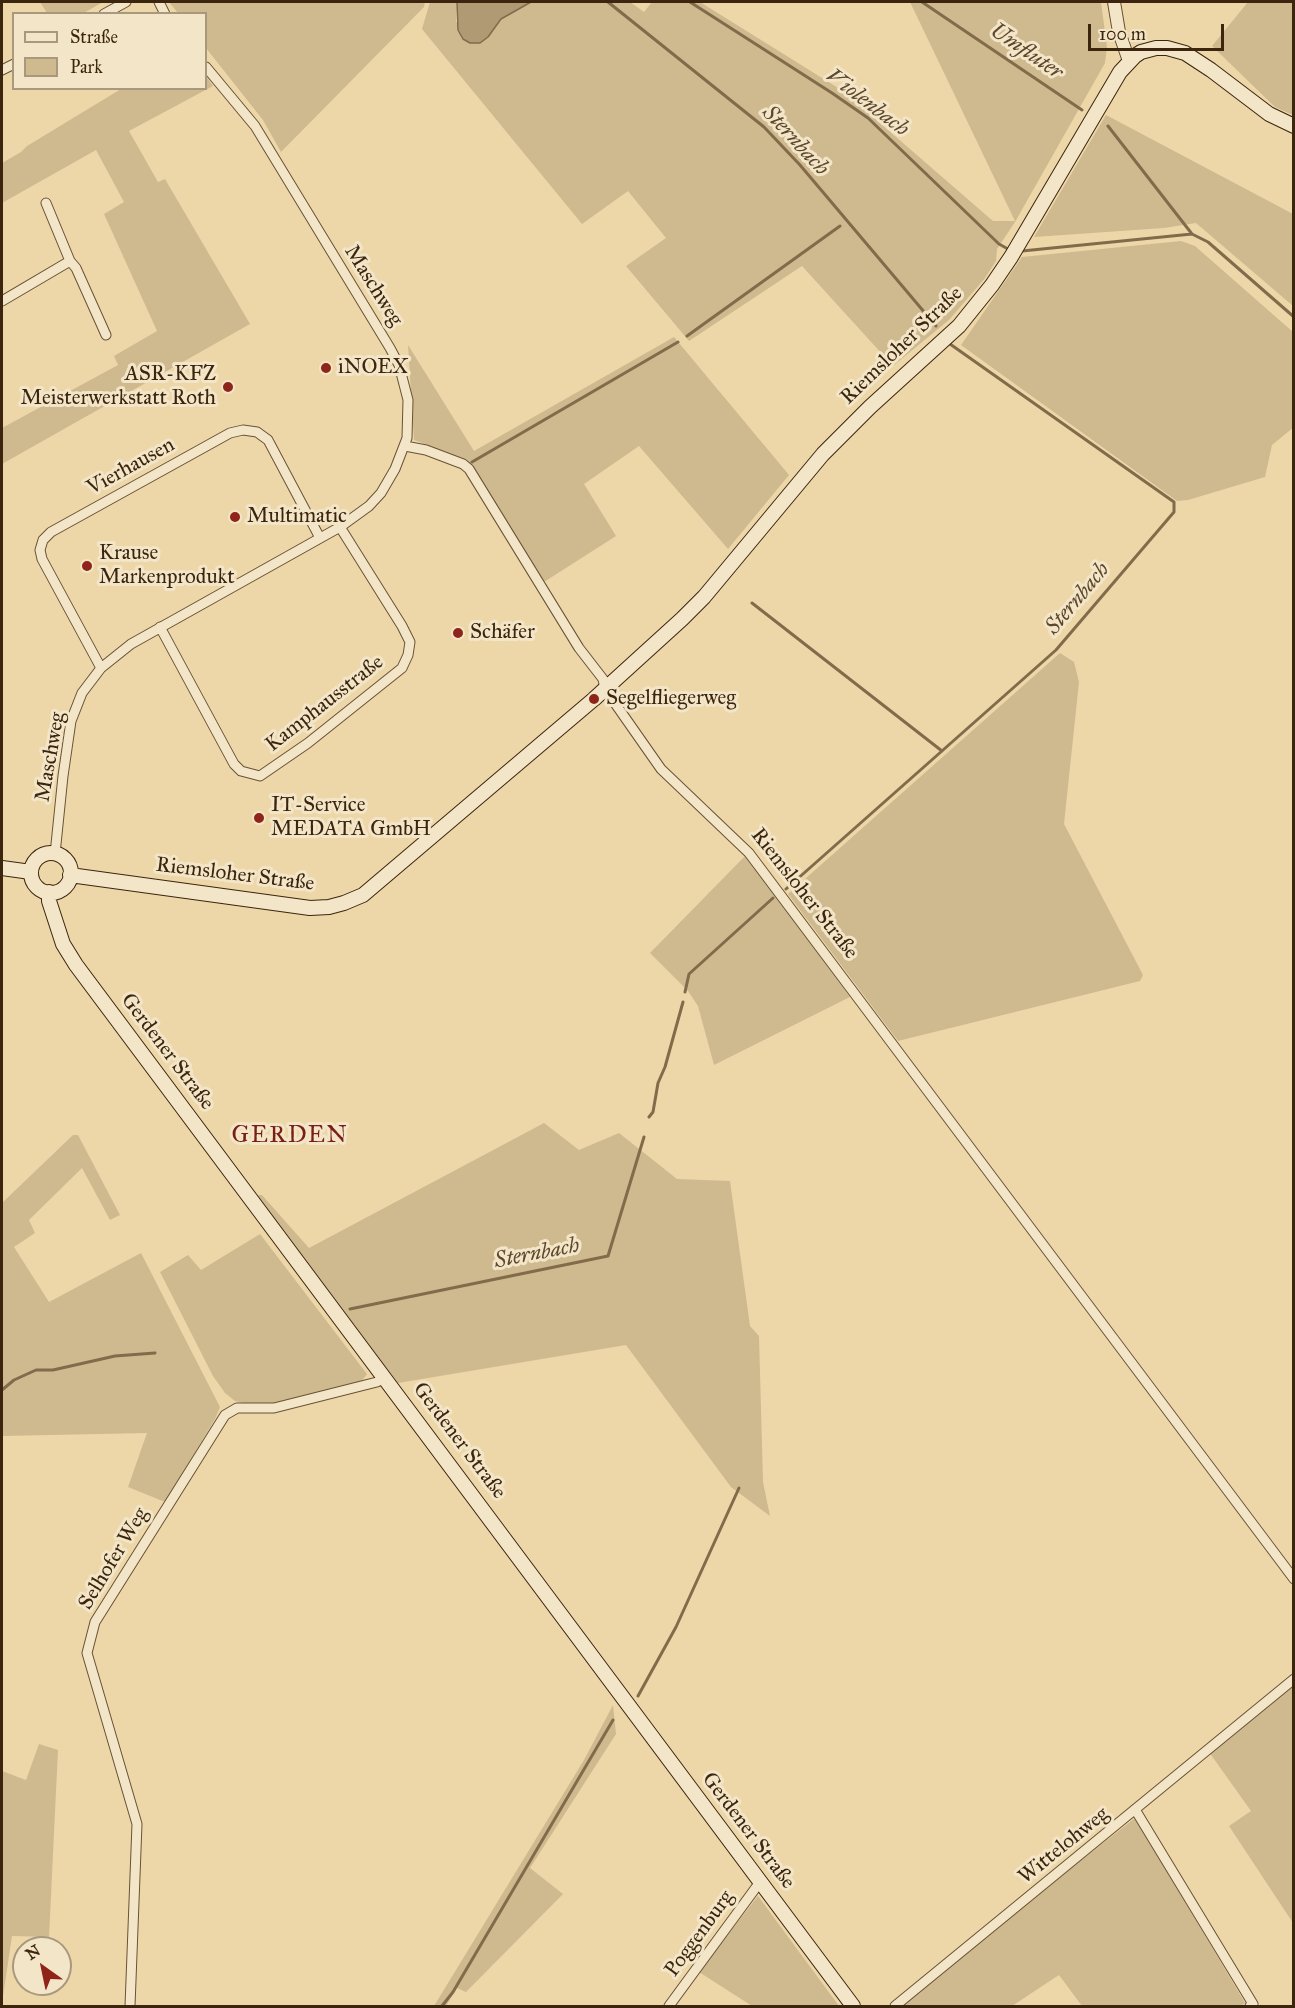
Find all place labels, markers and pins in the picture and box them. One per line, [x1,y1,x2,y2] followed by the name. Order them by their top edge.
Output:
[338,355,408,381] place label: iNOEX
[319,361,333,375] marker: iNOEX
[21,362,216,412] place label: ASR-KFZ Meisterwerkstatt Roth
[221,380,235,394] marker: ASR-KFZ Meisterwerkstatt Roth
[247,504,347,530] place label: Multimatic
[228,510,242,524] marker: Multimatic
[99,541,235,591] place label: Krause Markenprodukt
[80,559,94,573] marker: Krause Markenprodukt
[470,620,535,646] place label: Schäfer
[451,626,465,640] marker: Schäfer
[606,686,736,712] place label: Segelfliegerweg
[587,692,601,706] marker: Segelfliegerweg
[271,793,431,843] place label: IT-Service MEDATA GmbH
[252,811,266,825] marker: IT-Service MEDATA GmbH

